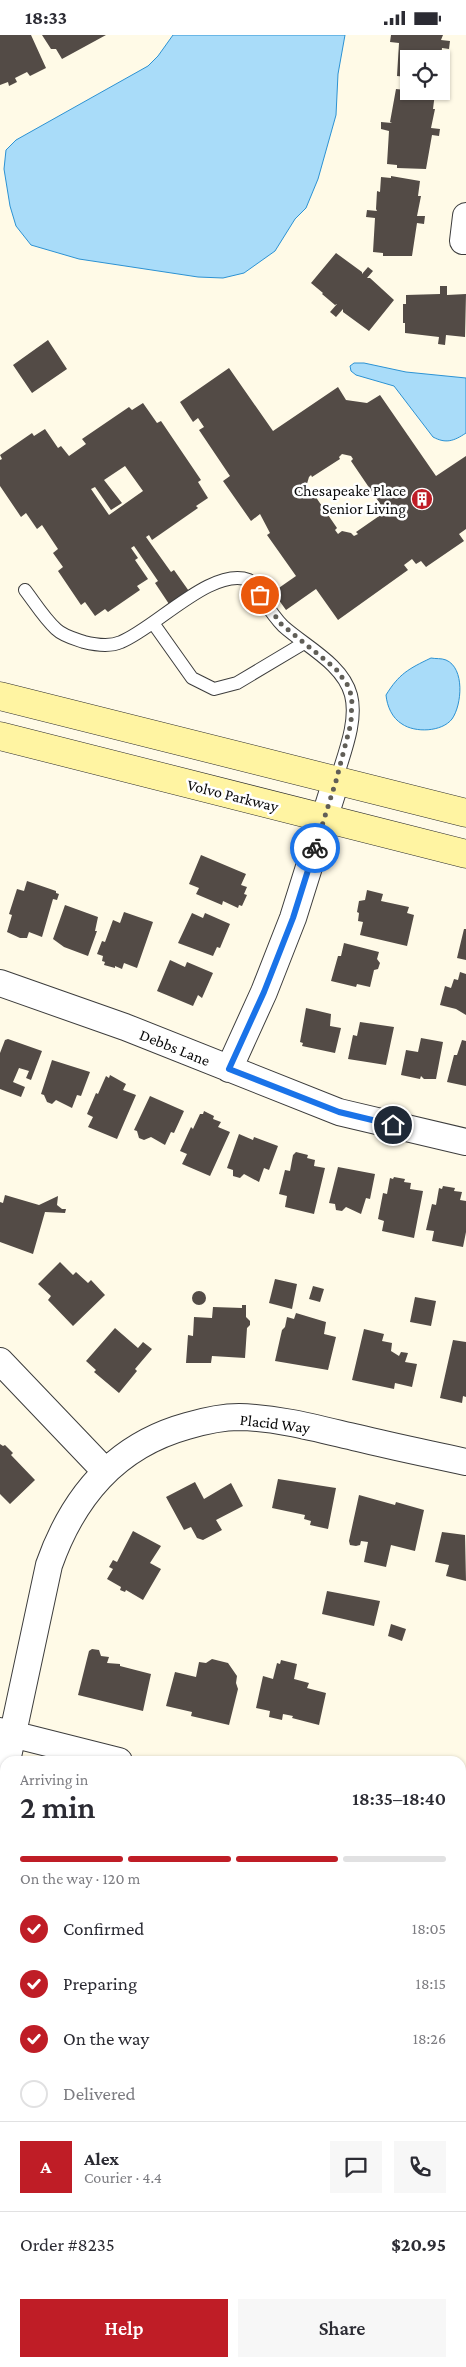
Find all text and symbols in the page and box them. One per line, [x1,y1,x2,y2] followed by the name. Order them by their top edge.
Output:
[25,7,67,28] text: 18:33
[400,50,450,100] map controls
[400,50,450,100] button: locate
[294,482,406,518] place label: Chesapeake Place Senior Living
[410,487,434,511] building icon: Chesapeake Place Senior Living
[239,574,281,616] pin
[246,581,274,609] icon: bag
[185,776,281,816] street label: Volvo Parkway
[290,823,340,873] courier
[301,834,329,862] icon: bike
[137,1026,212,1069] street label: Debbs Lane
[372,1104,414,1146] pin
[379,1111,407,1139] icon: home
[239,1411,312,1437] street label: Placid Way
[20,1771,88,1788] text: Arriving in
[352,1788,446,1809] text: 18:35–18:40
[20,1789,95,1825] text: 2 min
[20,1870,140,1887] text: On the way · 120 m
[20,1915,48,1943] icon: check
[63,1918,144,1939] text: Confirmed
[412,1920,446,1937] text: 18:05
[20,1970,48,1998] icon: check
[63,1973,137,1994] text: Preparing
[416,1975,446,1992] text: 18:15
[20,2025,48,2053] icon: check
[63,2028,149,2049] text: On the way
[413,2030,446,2047] text: 18:26
[63,2083,136,2104] text: Delivered
[330,2141,382,2193] button: chat
[394,2141,446,2193] button: phone
[84,2148,119,2169] text: Alex
[40,2156,52,2177] text: A
[84,2169,162,2186] text: Courier · 4.4
[20,2234,115,2255] text: Order #8235
[391,2234,446,2255] text: $20.95
[20,2299,228,2357] button: Help
[238,2299,446,2357] button: Share

